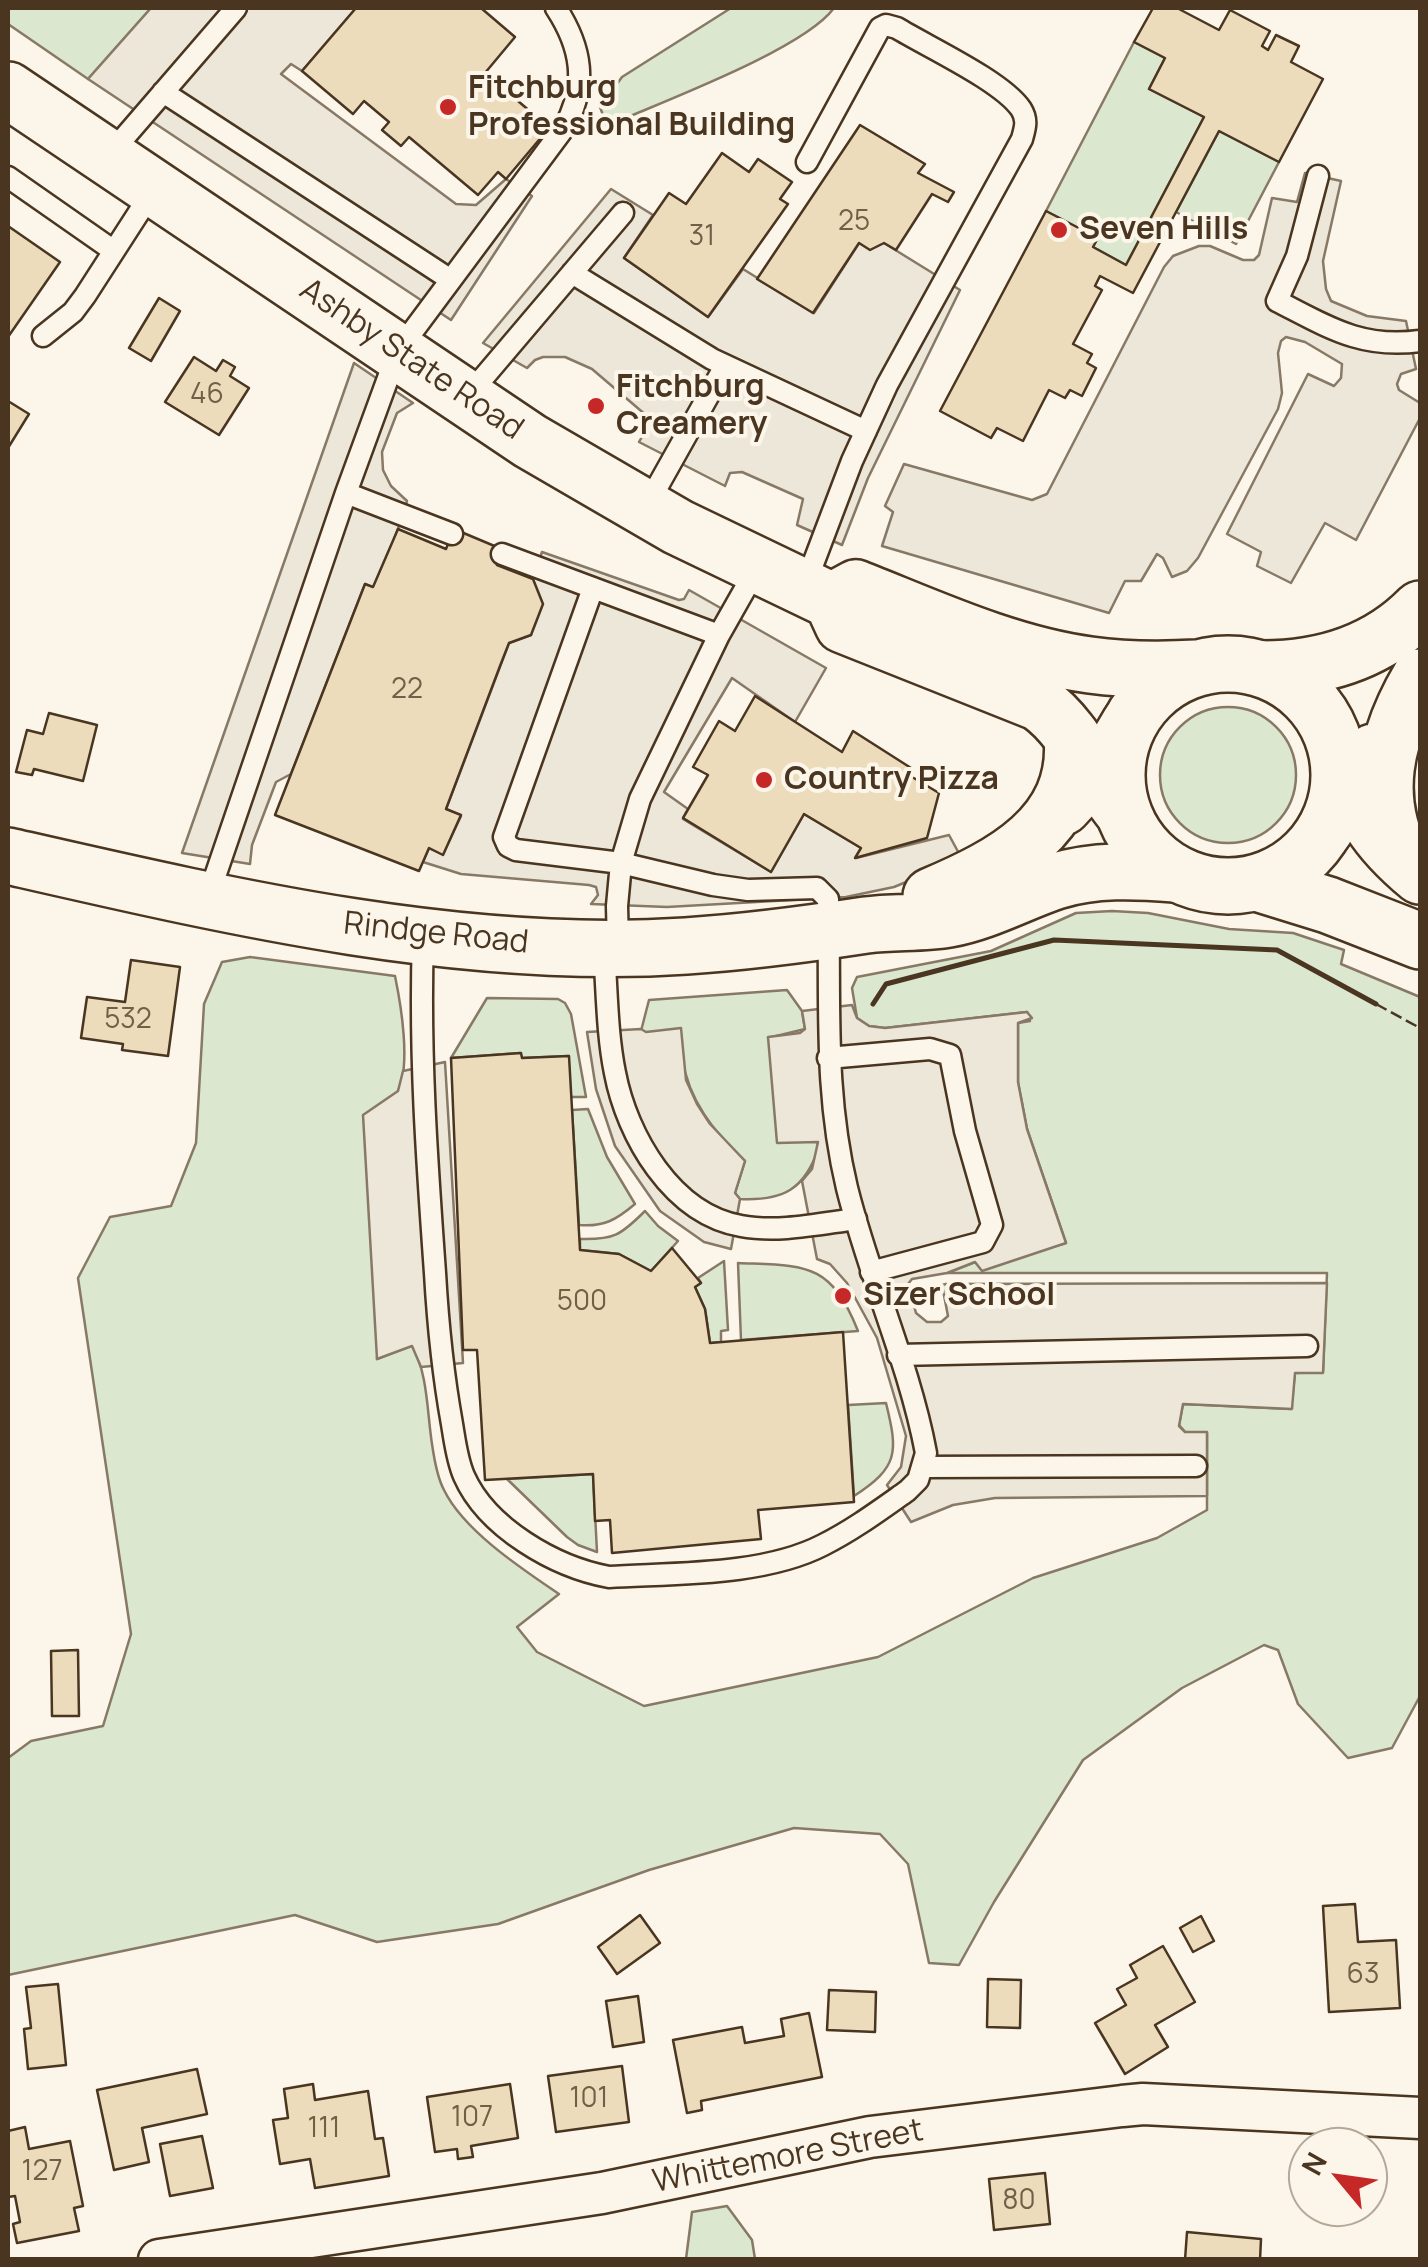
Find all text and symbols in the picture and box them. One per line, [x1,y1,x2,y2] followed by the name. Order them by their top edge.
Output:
[468,70,795,145] place label: Fitchburg Professional Building
[437,96,459,118] marker: Fitchburg Professional Building
[838,205,870,239] house number: 25
[1079,211,1248,249] place label: Seven Hills
[1048,219,1070,241] marker: Seven Hills
[689,220,715,254] house number: 31
[292,271,530,449] street label: Ashby State Road
[616,369,767,444] place label: Fitchburg Creamery
[190,378,224,412] house number: 46
[585,395,607,417] marker: Fitchburg Creamery
[391,673,423,707] house number: 22
[784,761,999,799] place label: Country Pizza
[753,769,775,791] marker: Country Pizza
[342,905,530,963] street label: Rindge Road
[104,1003,152,1037] house number: 532
[863,1277,1055,1315] place label: Sizer School
[557,1285,607,1319] house number: 500
[832,1285,854,1307] marker: Sizer School
[1347,1958,1379,1992] house number: 63
[570,2082,608,2116] house number: 101
[451,2101,493,2135] house number: 107
[308,2112,340,2146] house number: 111
[650,2112,926,2202] street label: Whittemore Street
[1288,2127,1388,2227] north arrow
[1292,2145,1335,2181] text: N
[22,2155,62,2189] house number: 127
[1002,2184,1036,2218] house number: 80

